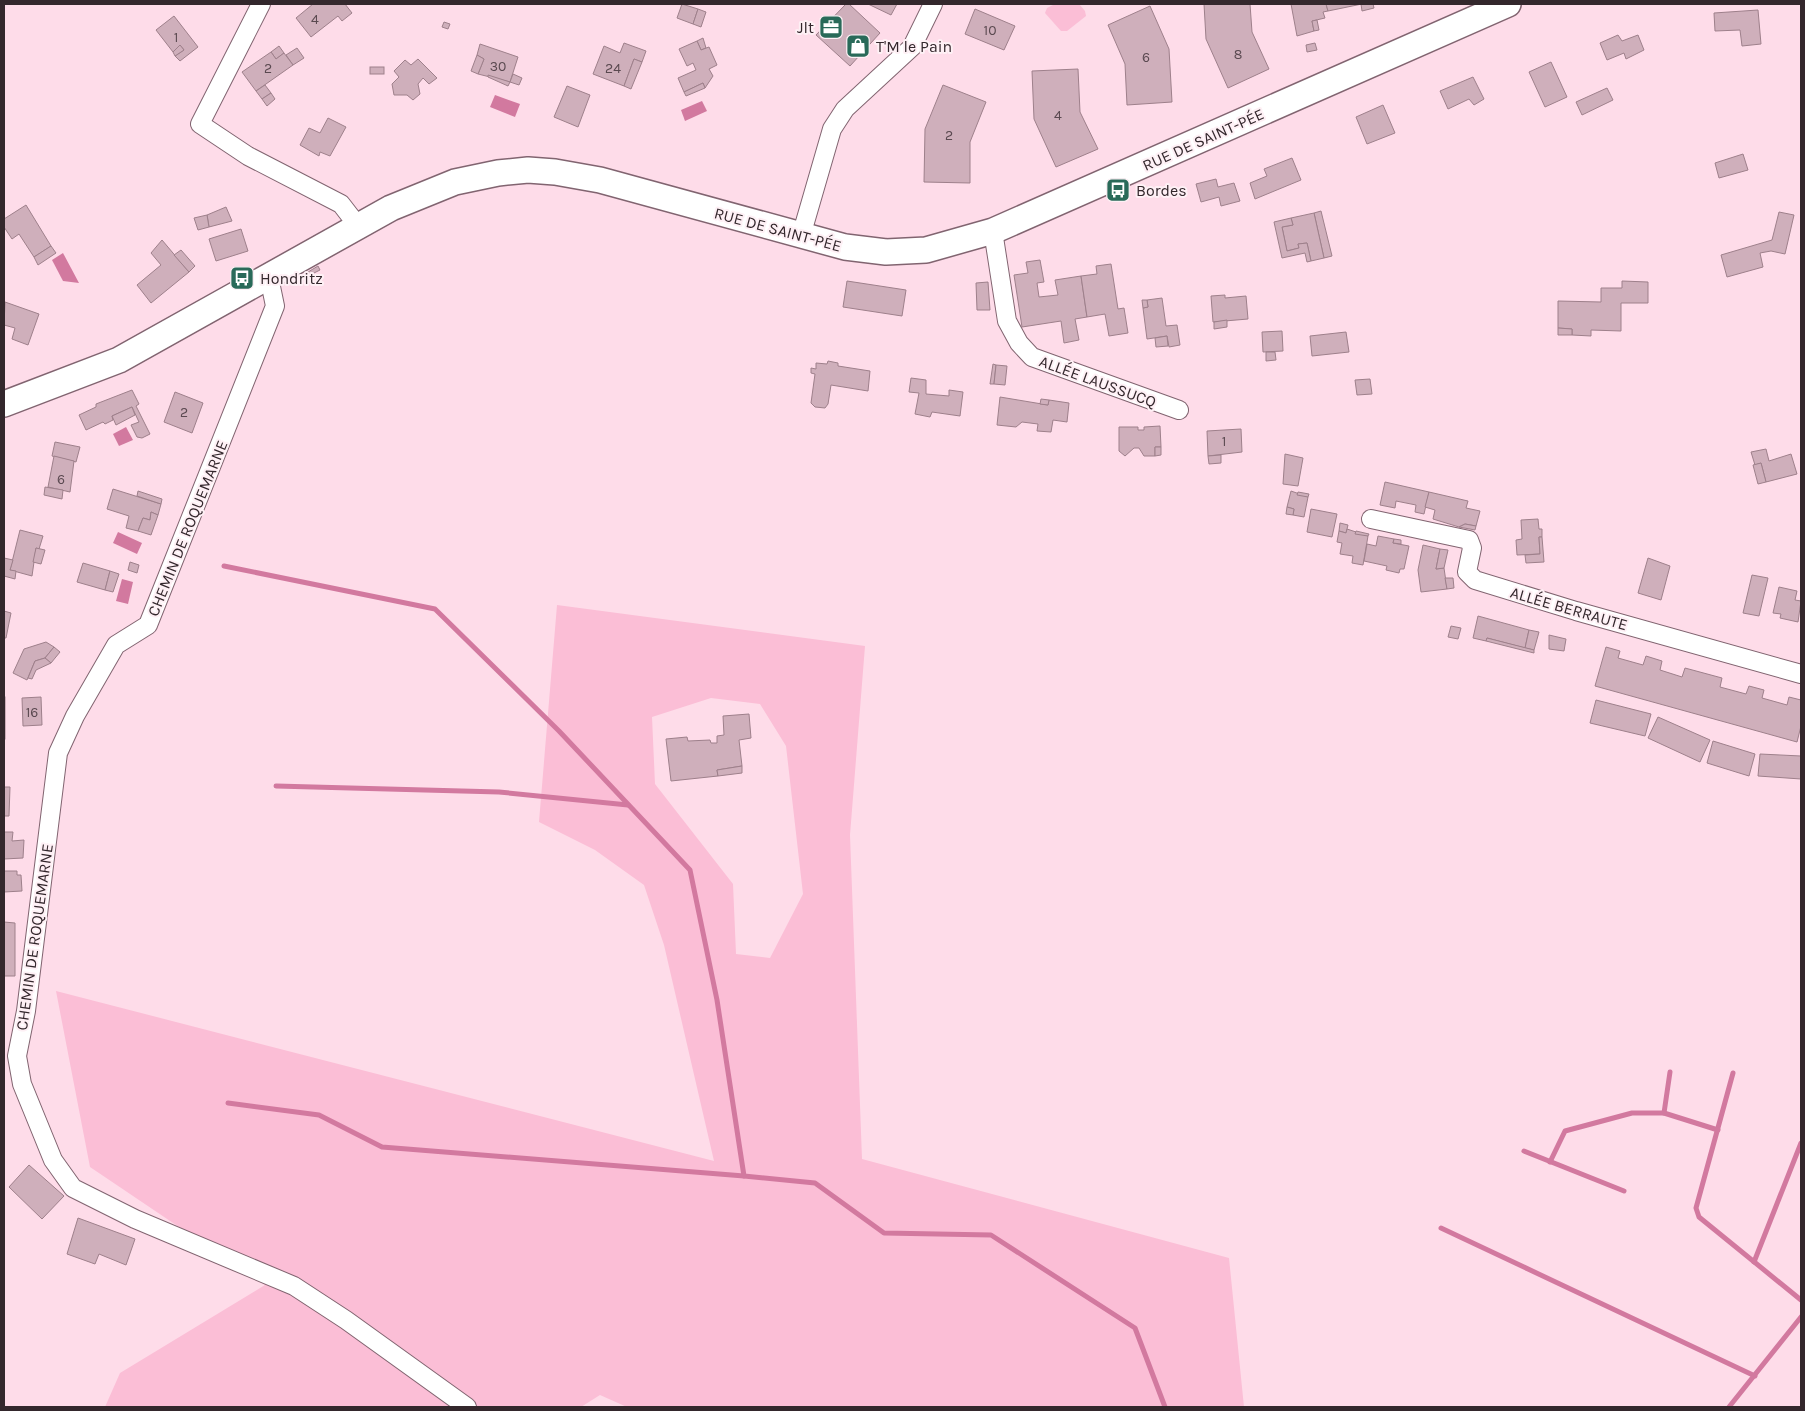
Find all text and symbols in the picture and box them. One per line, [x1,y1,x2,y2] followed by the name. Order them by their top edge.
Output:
[311,11,319,28] house number: 4
[818,14,844,40] office icon: Jlt
[797,18,814,37] place label: Jlt
[984,22,996,39] house number: 10
[174,29,178,46] house number: 1
[845,33,871,59] shop icon: T'M le Pain
[876,37,952,56] place label: T'M le Pain
[1234,46,1242,63] house number: 8
[1142,49,1150,66] house number: 6
[490,58,506,75] house number: 30
[264,60,272,77] house number: 2
[605,60,621,77] house number: 24
[1139,104,1267,175] street label: RUE DE SAINT-PÉE
[1054,107,1062,124] house number: 4
[945,127,953,144] house number: 2
[1105,177,1131,203] bus stop icon: Bordes
[1136,181,1187,200] place label: Bordes
[712,203,844,256] street label: RUE DE SAINT-PÉE
[229,265,255,291] bus stop icon: Hondritz
[260,269,323,288] place label: Hondritz
[1037,351,1159,411] street label: ALLÉE LAUSSUCQ
[180,404,188,421] house number: 2
[1222,433,1226,450] house number: 1
[143,437,232,619] street label: CHEMIN DE ROQUEMARNE
[57,471,65,488] house number: 6
[1508,583,1630,634] street label: ALLÉE BERRAUTE
[26,704,38,721] house number: 16
[12,843,57,1032] street label: CHEMIN DE ROQUEMARNE

